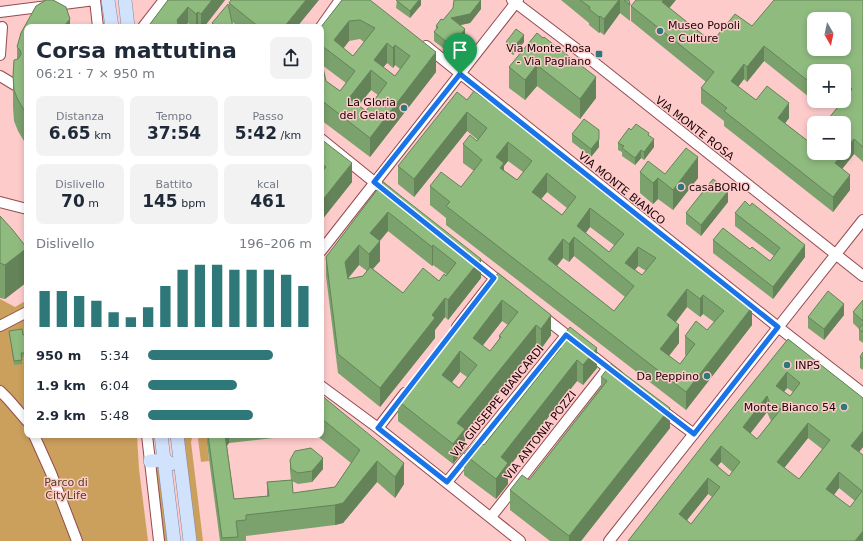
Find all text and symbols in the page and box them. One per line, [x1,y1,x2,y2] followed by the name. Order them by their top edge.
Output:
[807,12,851,56] north arrow
[807,12,851,160] map controls
[668,19,740,45] place label: Museo Popoli e Culture
[655,26,665,36] marker: Museo Popoli e Culture
[443,33,477,74] pin
[270,37,312,79] button: share
[36,38,237,63] text: Corsa mattutina
[449,39,471,61] icon: arrive
[506,42,591,68] place label: Via Monte Rosa - Via Pagliano
[594,49,604,59] marker: Via Monte Rosa - Via Pagliano
[807,64,851,108] button: +
[36,66,155,81] text: 06:21 · 7 × 950 m
[653,94,737,163] street label: VIA MONTE ROSA
[340,96,396,122] place label: La Gloria del Gelato
[399,103,409,113] marker: La Gloria del Gelato
[56,110,104,123] text: Distanza
[156,110,192,123] text: Tempo
[252,110,284,123] text: Passo
[807,116,851,160] button: −
[49,123,91,143] text: 6.65
[147,123,201,143] text: 37:54
[235,123,277,143] text: 5:42
[91,129,111,142] text: km
[277,129,301,142] text: /km
[576,149,668,228] street label: VIA MONTE BIANCO
[55,178,105,191] text: Dislivello
[155,178,193,191] text: Battito
[257,178,279,191] text: kcal
[689,181,750,194] place label: casaBORIO
[676,182,686,192] marker: casaBORIO
[61,191,85,211] text: 70
[142,191,178,211] text: 145
[250,191,286,211] text: 461
[85,197,99,210] text: m
[178,197,206,210] text: bpm
[36,236,95,251] text: Dislivello
[239,236,312,251] text: 196–206 m
[448,343,547,460] street label: VIA GIUSEPPE BIANCARDI
[36,348,81,363] text: 950 m
[100,348,129,363] text: 5:34
[795,359,820,372] place label: INPS
[782,360,792,370] marker: INPS
[637,370,699,383] place label: Da Peppino
[702,371,712,381] marker: Da Peppino
[36,378,86,393] text: 1.9 km
[100,378,129,393] text: 6:04
[502,388,579,482] street label: VIA ANTONIA POZZI
[744,401,836,414] place label: Monte Bianco 54
[839,402,849,412] marker: Monte Bianco 54
[36,408,86,423] text: 2.9 km
[100,408,129,423] text: 5:48
[44,476,88,502] park label: Parco di CityLife

